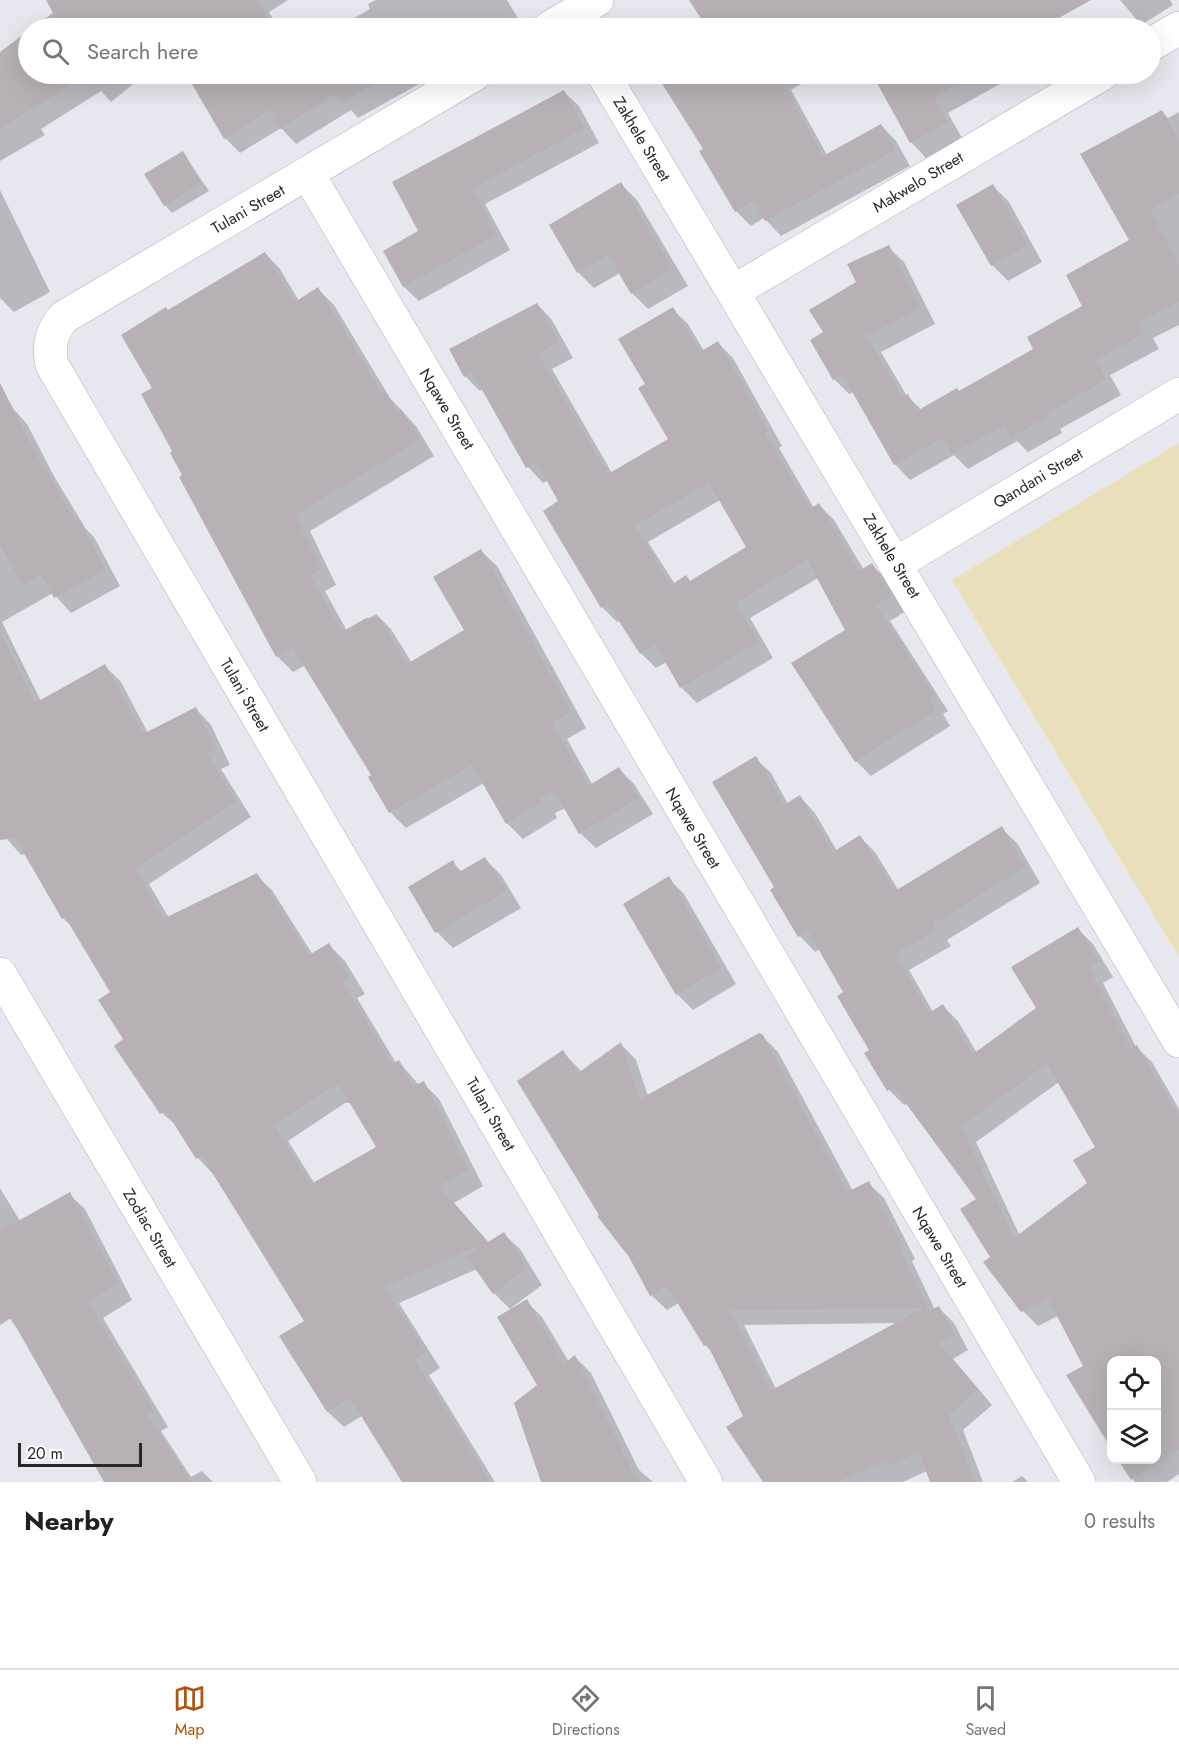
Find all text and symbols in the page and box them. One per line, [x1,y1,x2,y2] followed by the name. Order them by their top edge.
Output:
[18,18,1161,84] search box
[39,35,72,68] icon: search
[87,35,198,67] text: Search here
[608,92,676,186] street label: Zakhele Street
[868,146,968,218] street label: Makwelo Street
[207,179,289,239] street label: Tulani Street
[414,364,480,454] street label: Nqawe Street
[989,442,1087,514] street label: Qandani Street
[858,509,926,603] street label: Zakhele Street
[215,654,275,736] street label: Tulani Street
[660,783,726,873] street label: Nqawe Street
[461,1073,521,1155] street label: Tulani Street
[117,1184,183,1272] street label: Zodiac Street
[907,1202,973,1292] street label: Nqawe Street
[1107,1356,1161,1464] map controls
[1107,1356,1161,1410] button: locate
[1107,1410,1161,1464] button: layers
[18,1440,142,1468] scale bar
[27,1442,63,1465] text: 20 m
[24,1502,113,1540] text: Nearby
[1084,1507,1155,1536] text: 0 results
[173,1682,206,1741] tab: Map
[552,1682,620,1741] tab: Directions
[965,1682,1006,1741] tab: Saved

